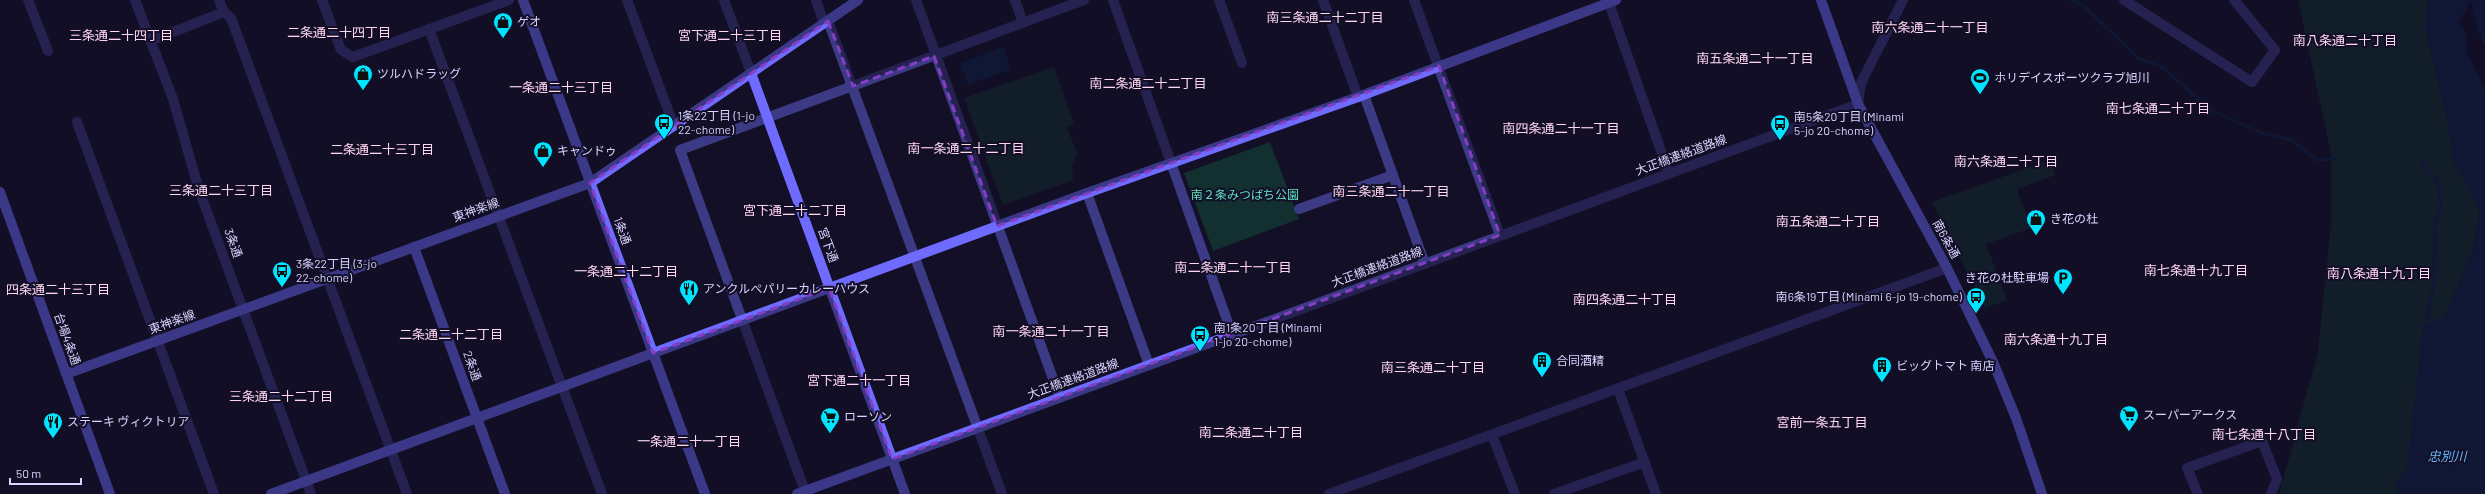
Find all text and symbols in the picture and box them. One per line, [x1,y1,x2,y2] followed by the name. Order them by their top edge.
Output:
[1266,9,1384,25] district label: 南三条通二十二丁目
[492,11,514,39] shop icon: ゲオ
[517,14,541,28] place label: ゲオ
[1871,19,1989,35] district label: 南六条通二十一丁目
[287,24,391,40] district label: 二条通二十四丁目
[69,27,173,43] district label: 三条通二十四丁目
[678,27,782,43] district label: 宮下通二十三丁目
[2293,32,2397,48] district label: 南八条通二十丁目
[1696,50,1814,66] district label: 南五条通二十一丁目
[352,63,374,91] shop icon: ツルハドラッグ
[377,66,461,80] place label: ツルハドラッグ
[1969,67,1991,95] sports icon: ホリデイスポーツクラブ旭川
[1994,70,2149,84] place label: ホリデイスポーツクラブ旭川
[1089,75,1207,91] district label: 南二条通二十二丁目
[509,79,613,95] district label: 一条通二十三丁目
[2106,100,2210,116] district label: 南七条通二十丁目
[678,108,755,136] place label: 1条22丁目 (1-jo 22-chome)
[1794,109,1904,137] place label: 南5条20丁目 (Minami 5-jo 20-chome)
[653,112,675,140] bus stop icon: 1条22丁目 (1-jo 22-chome)
[1769,113,1791,141] bus stop icon: 南5条20丁目 (Minami 5-jo 20-chome)
[1502,120,1620,136] district label: 南四条通二十一丁目
[1633,131,1728,177] street label: 大正橋連絡道路線
[532,140,554,168] shop icon: キャンドゥ
[907,140,1025,156] district label: 南一条通二十二丁目
[330,141,434,157] district label: 二条通二十三丁目
[557,143,617,157] place label: キャンドゥ
[1954,153,2058,169] district label: 南六条通二十丁目
[169,182,273,198] district label: 三条通二十三丁目
[1332,183,1450,199] district label: 南三条通二十一丁目
[1191,187,1299,201] park label: 南２条みつばち公園
[451,194,501,224] street label: 東神楽線
[743,202,847,218] district label: 宮下通二十二丁目
[2025,208,2047,236] shop icon: き花の杜
[2050,211,2098,225] place label: き花の杜
[1776,213,1880,229] district label: 南五条通二十丁目
[612,215,634,246] street label: 1条通
[1931,217,1963,260] street label: 南6条通
[816,225,842,264] street label: 宮下通
[222,226,246,259] street label: 3条通
[1329,243,1424,289] street label: 大正橋連絡道路線
[296,256,377,284] place label: 3条22丁目 (3-jo 22-chome)
[1174,259,1292,275] district label: 南二条通二十一丁目
[271,260,293,288] bus stop icon: 3条22丁目 (3-jo 22-chome)
[2144,262,2248,278] district label: 南七条通十九丁目
[574,263,678,279] district label: 一条通二十二丁目
[2327,265,2431,281] district label: 南八条通十九丁目
[2052,267,2074,295] parking icon: き花の杜駐車場
[1965,270,2049,284] place label: き花の杜駐車場
[678,278,700,306] restaurant icon: アンクルぺパリーカレーハウス
[6,281,110,297] district label: 四条通二十三丁目
[703,281,870,295] place label: アンクルぺパリーカレーハウス
[1965,286,1987,314] bus stop icon: 南6条19丁目 (Minami 6-jo 19-chome)
[1776,289,1963,303] place label: 南6条19丁目 (Minami 6-jo 19-chome)
[1573,291,1677,307] district label: 南四条通二十丁目
[147,306,197,336] street label: 東神楽線
[52,311,84,367] street label: 台場4条通
[1214,320,1322,348] place label: 南1条20丁目 (Minami 1-jo 20-chome)
[992,323,1110,339] district label: 南一条通二十一丁目
[1189,324,1211,352] bus stop icon: 南1条20丁目 (Minami 1-jo 20-chome)
[399,326,503,342] district label: 二条通二十二丁目
[2004,331,2108,347] district label: 南六条通十九丁目
[461,349,485,382] street label: 2条通
[1531,350,1553,378] building icon: 合同酒精
[1556,353,1604,367] place label: 合同酒精
[1025,355,1120,401] street label: 大正橋連絡道路線
[1871,355,1893,383] building icon: ビッグトマト 南店
[1896,358,1994,372] place label: ビッグトマト 南店
[1381,359,1485,375] district label: 南三条通二十丁目
[807,372,911,388] district label: 宮下通二十一丁目
[229,388,333,404] district label: 三条通二十二丁目
[2118,404,2140,432] supermarket icon: スーパーアークス
[819,406,841,434] supermarket icon: ローソン
[2143,407,2237,421] place label: スーパーアークス
[844,409,892,423] place label: ローソン
[42,411,64,439] restaurant icon: ステーキ ヴィクトリア
[67,414,189,428] place label: ステーキ ヴィクトリア
[1776,414,1868,430] district label: 宮前一条五丁目
[1199,424,1303,440] district label: 南二条通二十丁目
[2212,426,2316,442] district label: 南七条通十八丁目
[637,433,741,449] district label: 一条通二十一丁目
[2427,448,2468,464] water label: 忠別川
[10,460,81,486] scale bar
[16,466,41,480] text: 50 m

